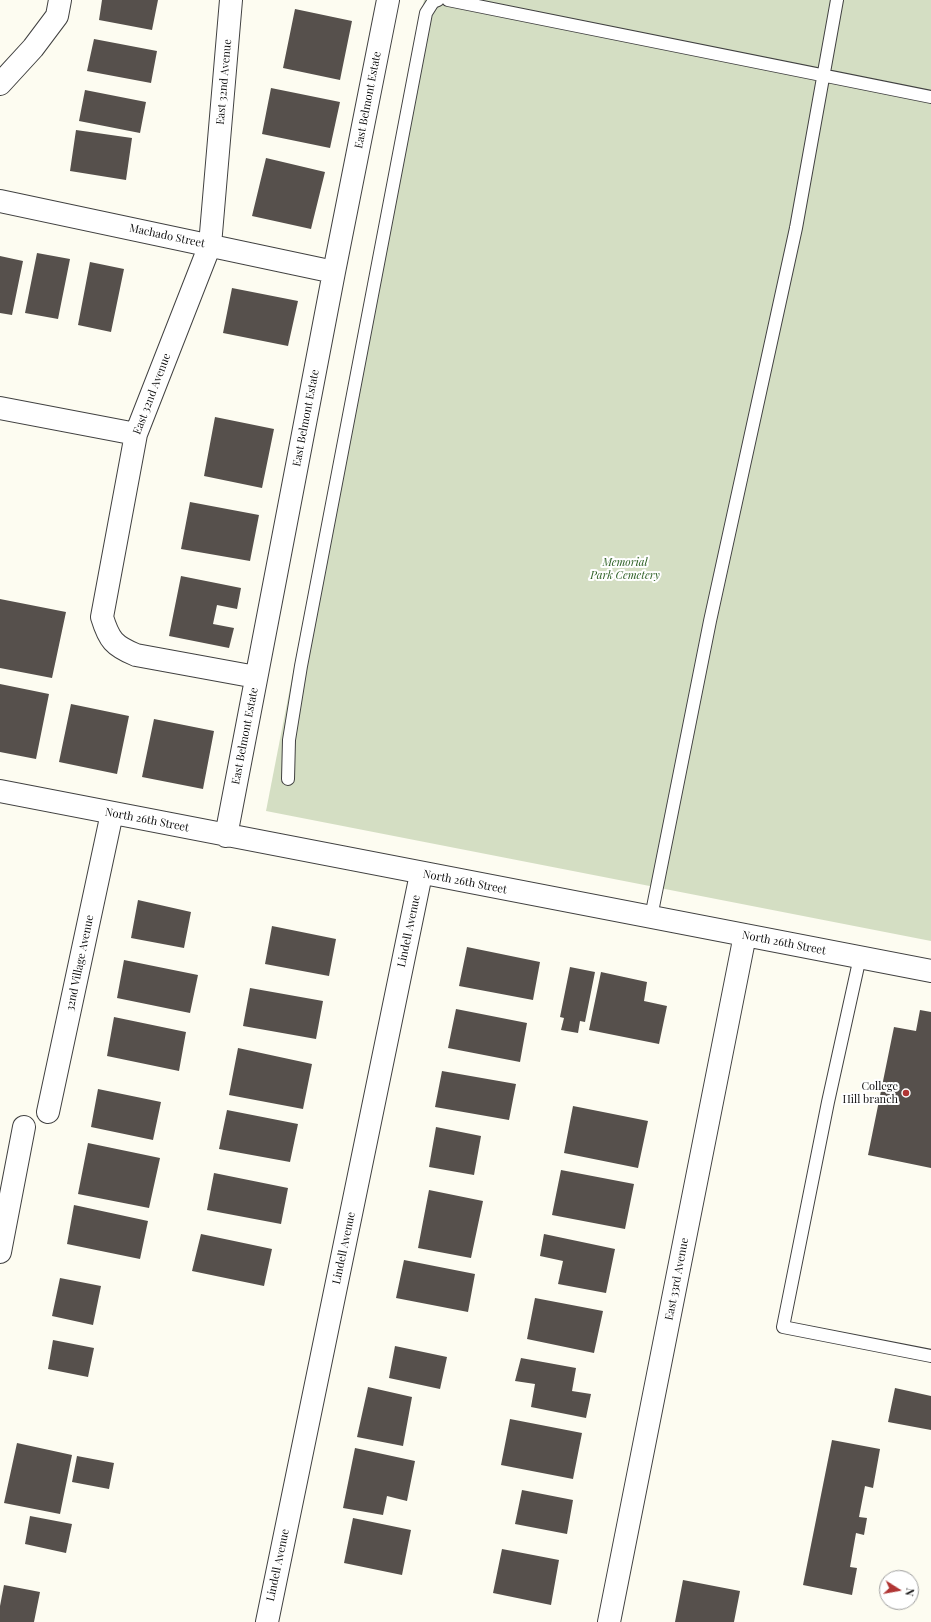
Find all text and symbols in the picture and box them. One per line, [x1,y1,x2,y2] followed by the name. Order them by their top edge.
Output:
[214,39,234,125] street label: East 32nd Avenue
[352,50,384,150] street label: East Belmont Estate
[128,222,206,250] street label: Machado Street
[130,352,174,436] street label: East 32nd Avenue
[290,368,322,468] street label: East Belmont Estate
[590,556,660,582] park label: Memorial Park Cemetery
[229,686,261,786] street label: East Belmont Estate
[104,805,190,835] street label: North 26th Street
[422,867,508,897] street label: North 26th Street
[395,894,423,968] street label: Lindell Avenue
[63,914,97,1012] street label: 32nd Village Avenue
[741,928,827,958] street label: North 26th Street
[842,1080,898,1106] place label: College Hill branch
[901,1088,911,1098] marker: College Hill branch
[330,1211,358,1285] street label: Lindell Avenue
[663,1237,691,1321] street label: East 33rd Avenue
[264,1528,292,1602] street label: Lindell Avenue
[879,1570,919,1610] north arrow
[902,1587,918,1598] text: N

